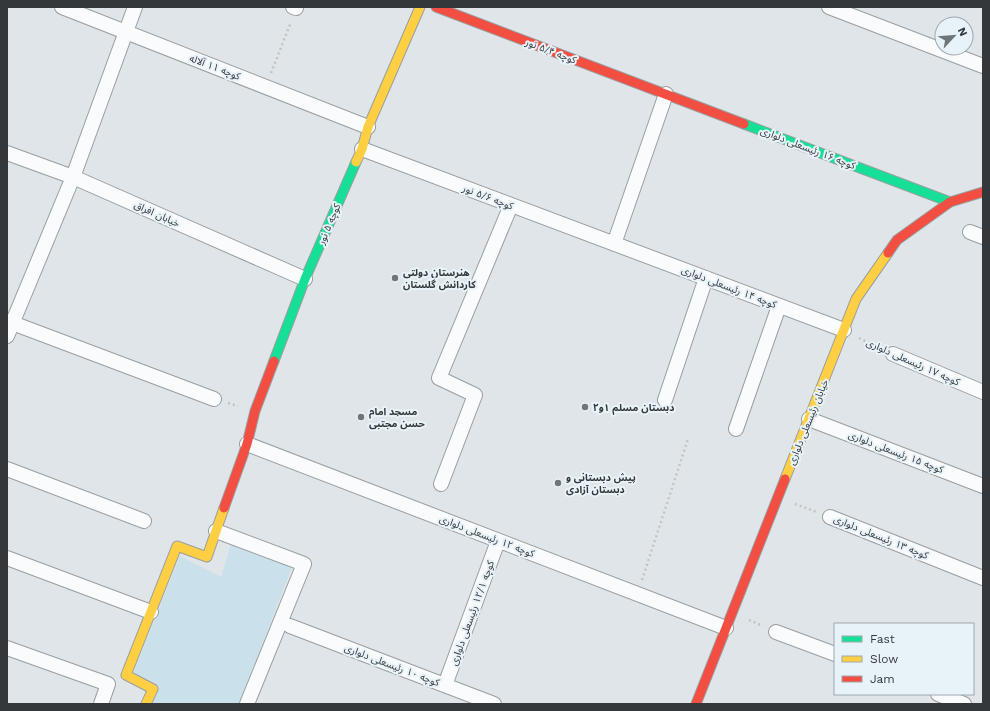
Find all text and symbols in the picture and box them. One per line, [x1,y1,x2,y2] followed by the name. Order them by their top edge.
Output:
[934,16,974,56] north arrow
[955,25,970,38] text: N
[523,36,579,67] street label: کوچه ۵/۴ نور
[188,52,243,83] street label: کوچه ۱۱ آلاله
[759,125,858,172] street label: کوچه ۱۶ رئیسعلی دلواری
[460,182,516,213] street label: کوچه ۵/۶ نور
[132,199,182,230] street label: خیابان افراق
[315,201,344,247] street label: کوچه ۵ نور
[680,264,779,311] street label: کوچه ۱۴ رئیسعلی دلواری
[403,267,476,291] place label: هنرستان دولتی کاردانش گلستان
[390,273,400,283] marker: هنرستان دولتی کاردانش گلستان
[864,336,962,389] street label: کوچه ۱۷ رئیسعلی دلواری
[786,377,831,467] street label: خیابان رئیسعلی دلواری
[580,402,590,412] marker: دبستان مسلم ۱و۲
[593,402,674,415] place label: دبستان مسلم ۱و۲
[369,406,425,430] place label: مسجد امام حسن مجتبی
[356,412,366,422] marker: مسجد امام حسن مجتبی
[847,429,946,476] street label: کوچه ۱۵ رئیسعلی دلواری
[566,472,636,496] place label: پیش دبستانی و دبستان آزادی
[553,478,563,488] marker: پیش دبستانی و دبستان آزادی
[438,513,537,560] street label: کوچه ۱۲ رئیسعلی دلواری
[832,513,931,562] street label: کوچه ۱۳ رئیسعلی دلواری
[448,558,497,667] street label: کوچه ۱۲/۱ رئیسعلی دلواری
[834,623,974,695] legend
[870,632,895,646] text: Fast
[343,642,442,689] street label: کوچه ۱۰ رئیسعلی دلواری
[870,652,898,666] text: Slow
[870,672,895,686] text: Jam

